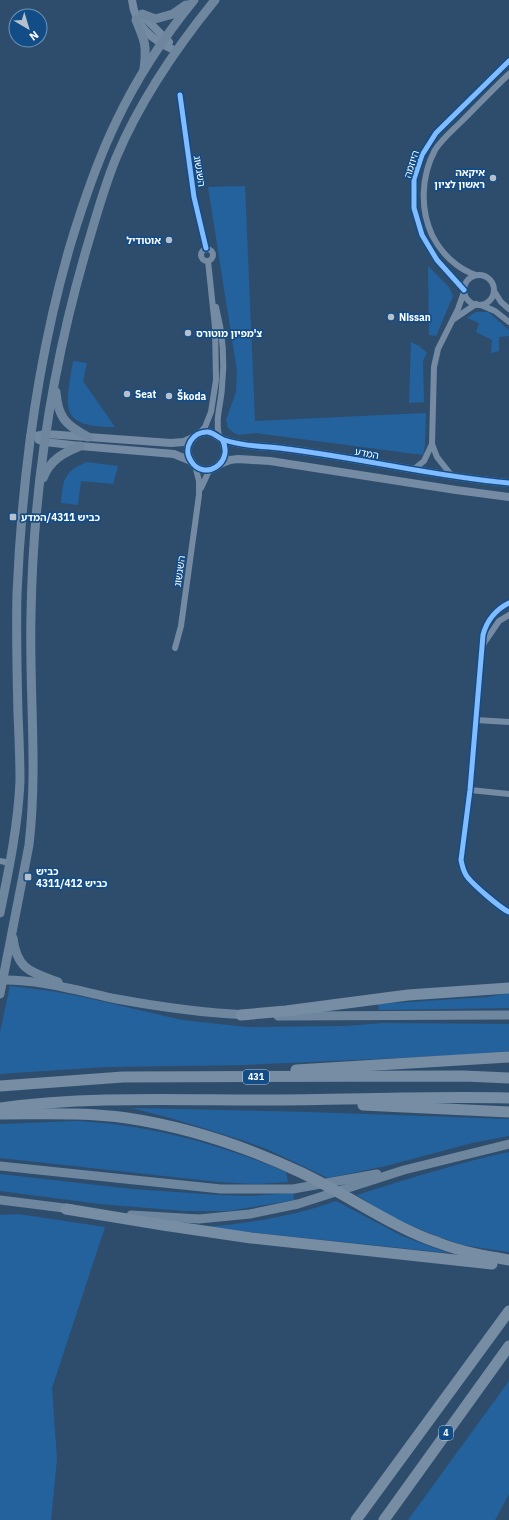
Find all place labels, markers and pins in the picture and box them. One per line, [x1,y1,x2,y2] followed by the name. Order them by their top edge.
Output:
[434,166,485,191] place label: איקאה ראשון לציון
[488,173,498,183] marker: איקאה ראשון לציון
[126,234,161,247] place label: אוטודיל
[164,235,174,245] marker: אוטודיל
[399,311,431,324] place label: Nissan
[386,312,396,322] marker: Nissan
[196,327,262,340] place label: צ'מפיון מוטורס
[183,328,193,338] marker: צ'מפיון מוטורס
[135,388,156,401] place label: Seat
[122,389,132,399] marker: Seat
[177,389,206,403] place label: Škoda
[164,391,174,401] marker: Škoda
[21,511,100,524] place label: כביש 4311/המדע
[8,512,18,522] marker: כביש 4311/המדע
[36,865,107,890] place label: כביש 4311/כביש 412
[23,872,33,882] marker: כביש 4311/כביש 412

